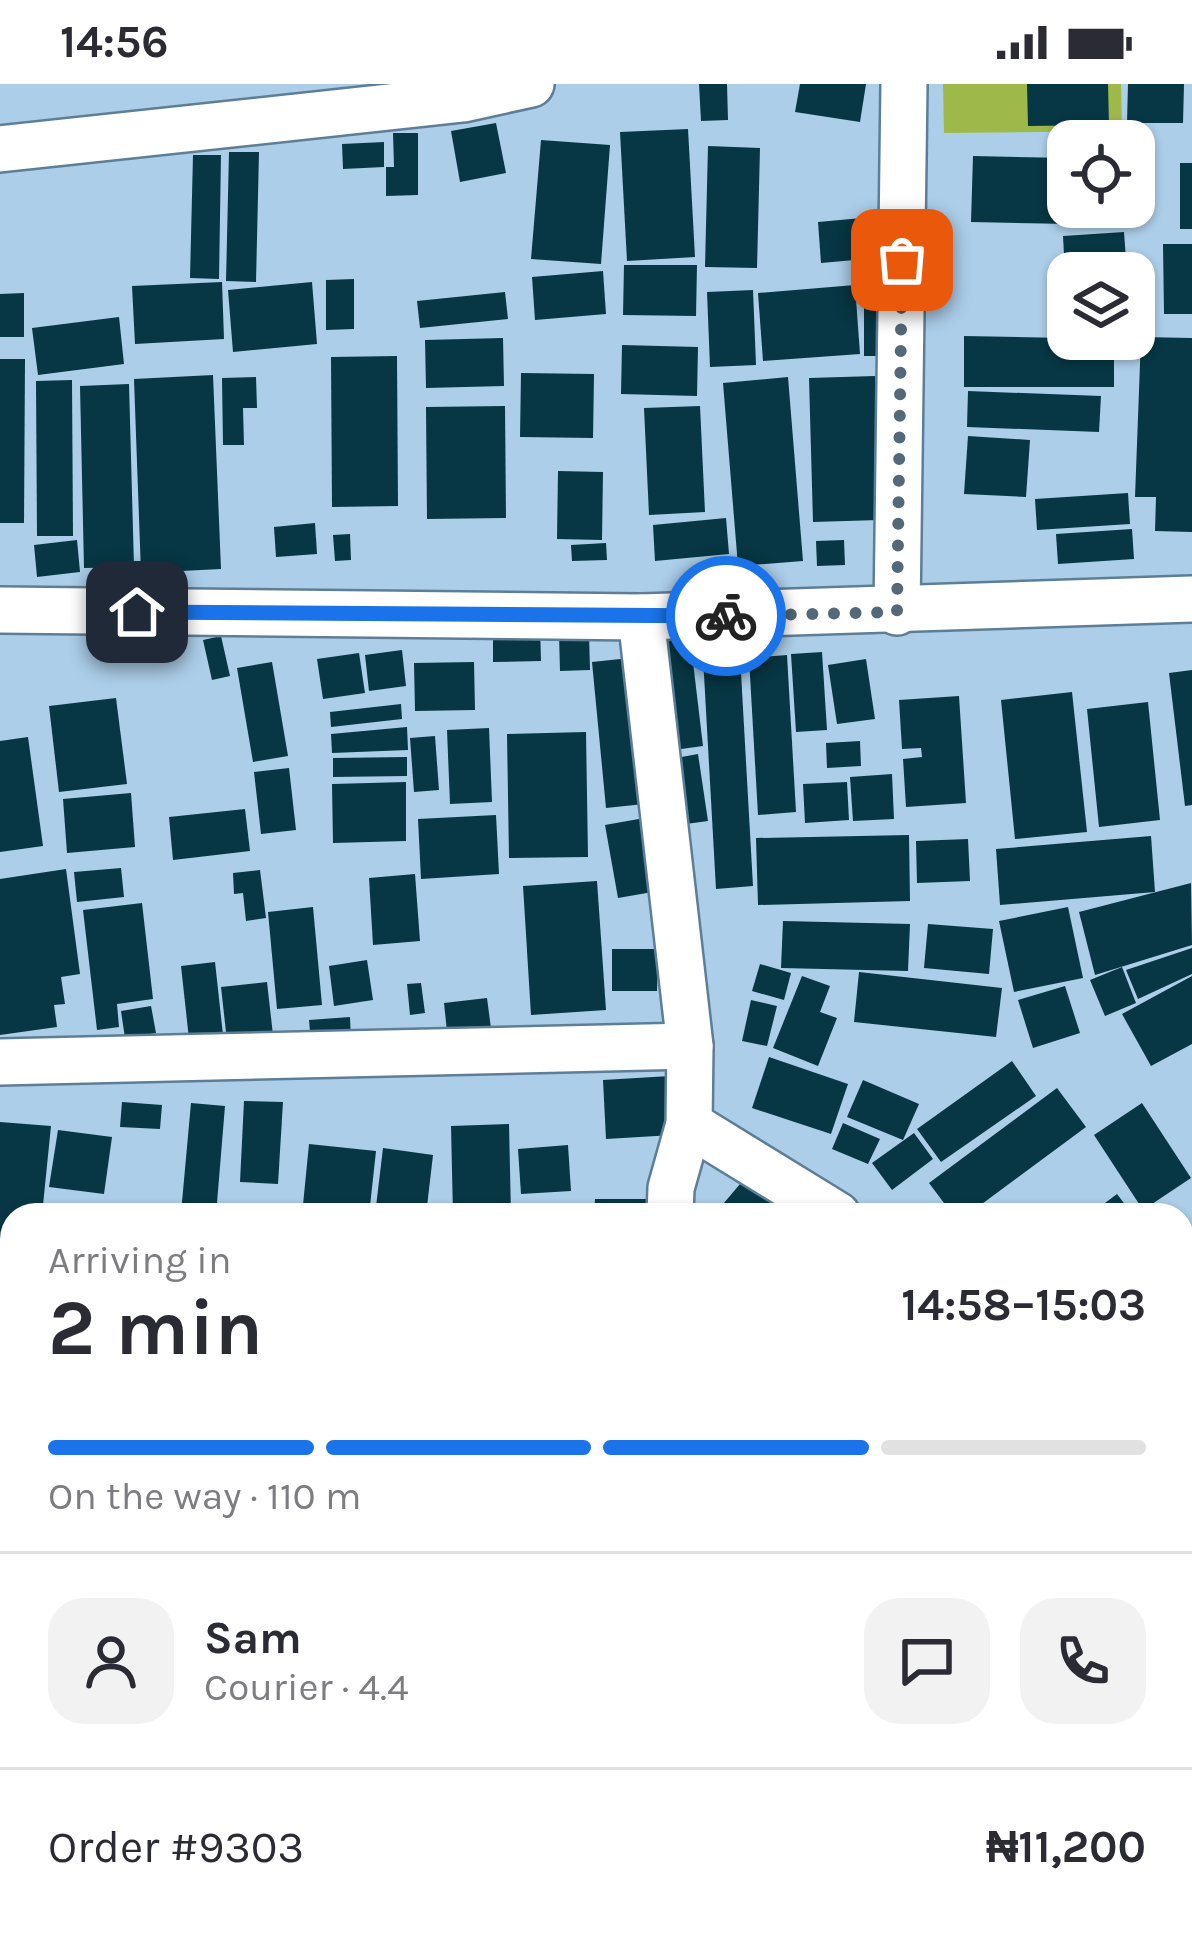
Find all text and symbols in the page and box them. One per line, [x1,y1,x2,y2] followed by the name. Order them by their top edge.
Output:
[60,16,168,68] text: 14:56
[1047,120,1155,360] map controls
[1047,120,1155,228] button: locate
[851,209,953,311] pin
[869,227,935,293] icon: bag
[1047,252,1155,360] button: layers
[666,556,786,676] courier
[86,561,188,663] pin
[104,579,170,645] icon: home
[693,583,759,649] icon: bike
[48,1237,231,1283] text: Arriving in
[901,1279,1146,1331] text: 14:58–15:03
[48,1282,263,1374] text: 2 min
[48,1473,362,1519] text: On the way · 110 m
[48,1598,174,1724] button: person
[864,1598,990,1724] button: chat
[1020,1598,1146,1724] button: phone
[204,1612,302,1664] text: Sam
[204,1664,409,1710] text: Courier · 4.4
[48,1821,304,1873] text: Order #9303
[986,1821,1146,1873] text: ₦11,200

